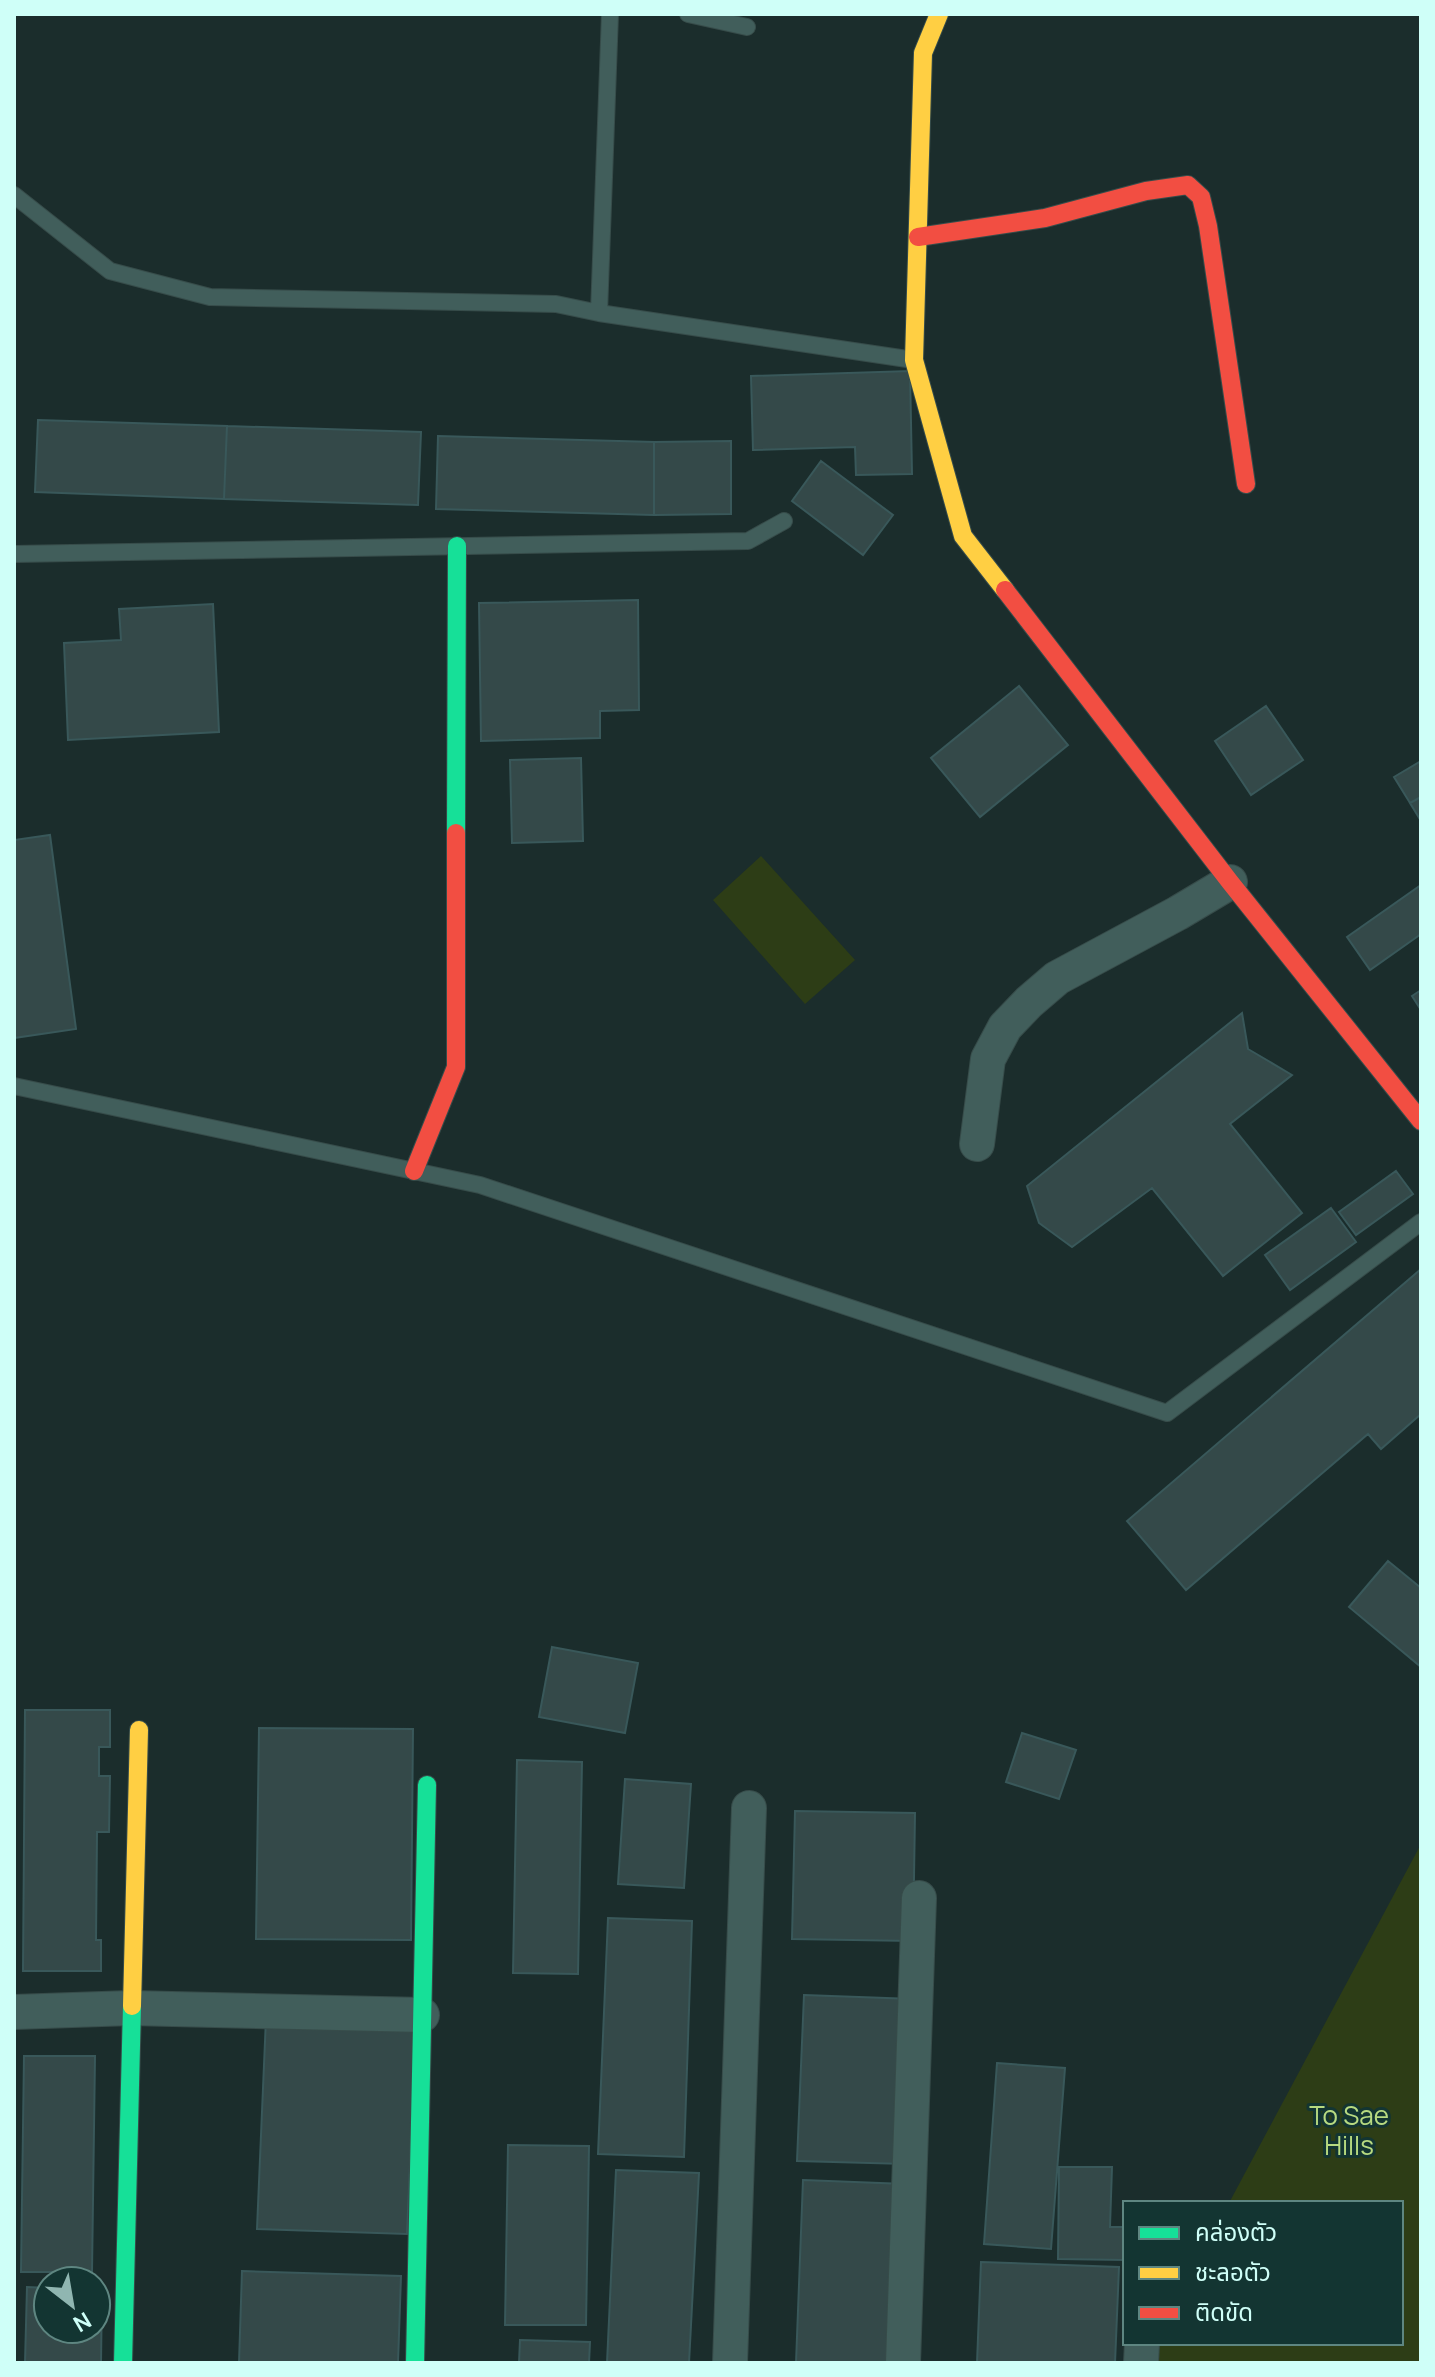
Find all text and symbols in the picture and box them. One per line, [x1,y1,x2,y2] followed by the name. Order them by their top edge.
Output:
[1309,2097,1389,2163] park label: To Sae Hills
[1123,2201,1403,2345] legend
[1195,2215,1277,2248] text: คล่องตัว
[1195,2255,1271,2288] text: ชะลอตัว
[32,2265,112,2345] north arrow
[1195,2295,1253,2328] text: ติดขัด
[68,2305,97,2339] text: N

